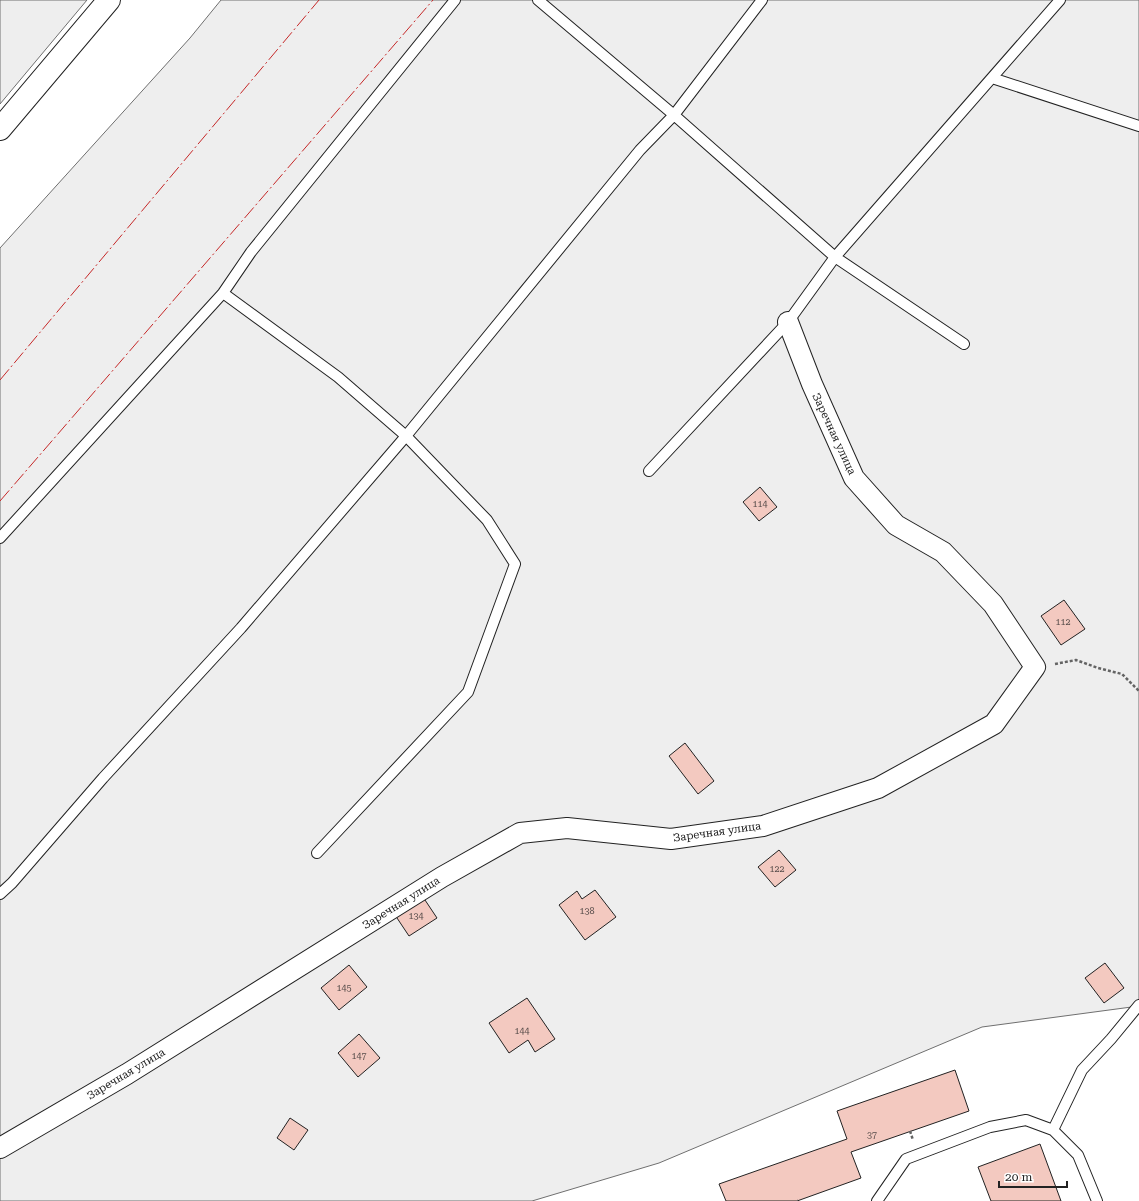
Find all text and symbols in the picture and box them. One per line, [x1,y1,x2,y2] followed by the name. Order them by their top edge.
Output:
[809,391,859,477] street label: Заречная улица
[752,499,768,509] house number: 114
[1055,617,1071,627] house number: 112
[672,819,762,845] street label: Заречная улица
[769,864,785,874] house number: 122
[360,874,442,932] street label: Заречная улица
[579,906,595,916] house number: 138
[408,911,424,921] house number: 134
[336,983,352,993] house number: 145
[514,1026,530,1036] house number: 144
[85,1046,167,1102] street label: Заречная улица
[351,1051,367,1061] house number: 147
[867,1130,877,1140] house number: 37
[999,1163,1067,1189] scale bar
[1005,1170,1032,1184] text: 20 m

